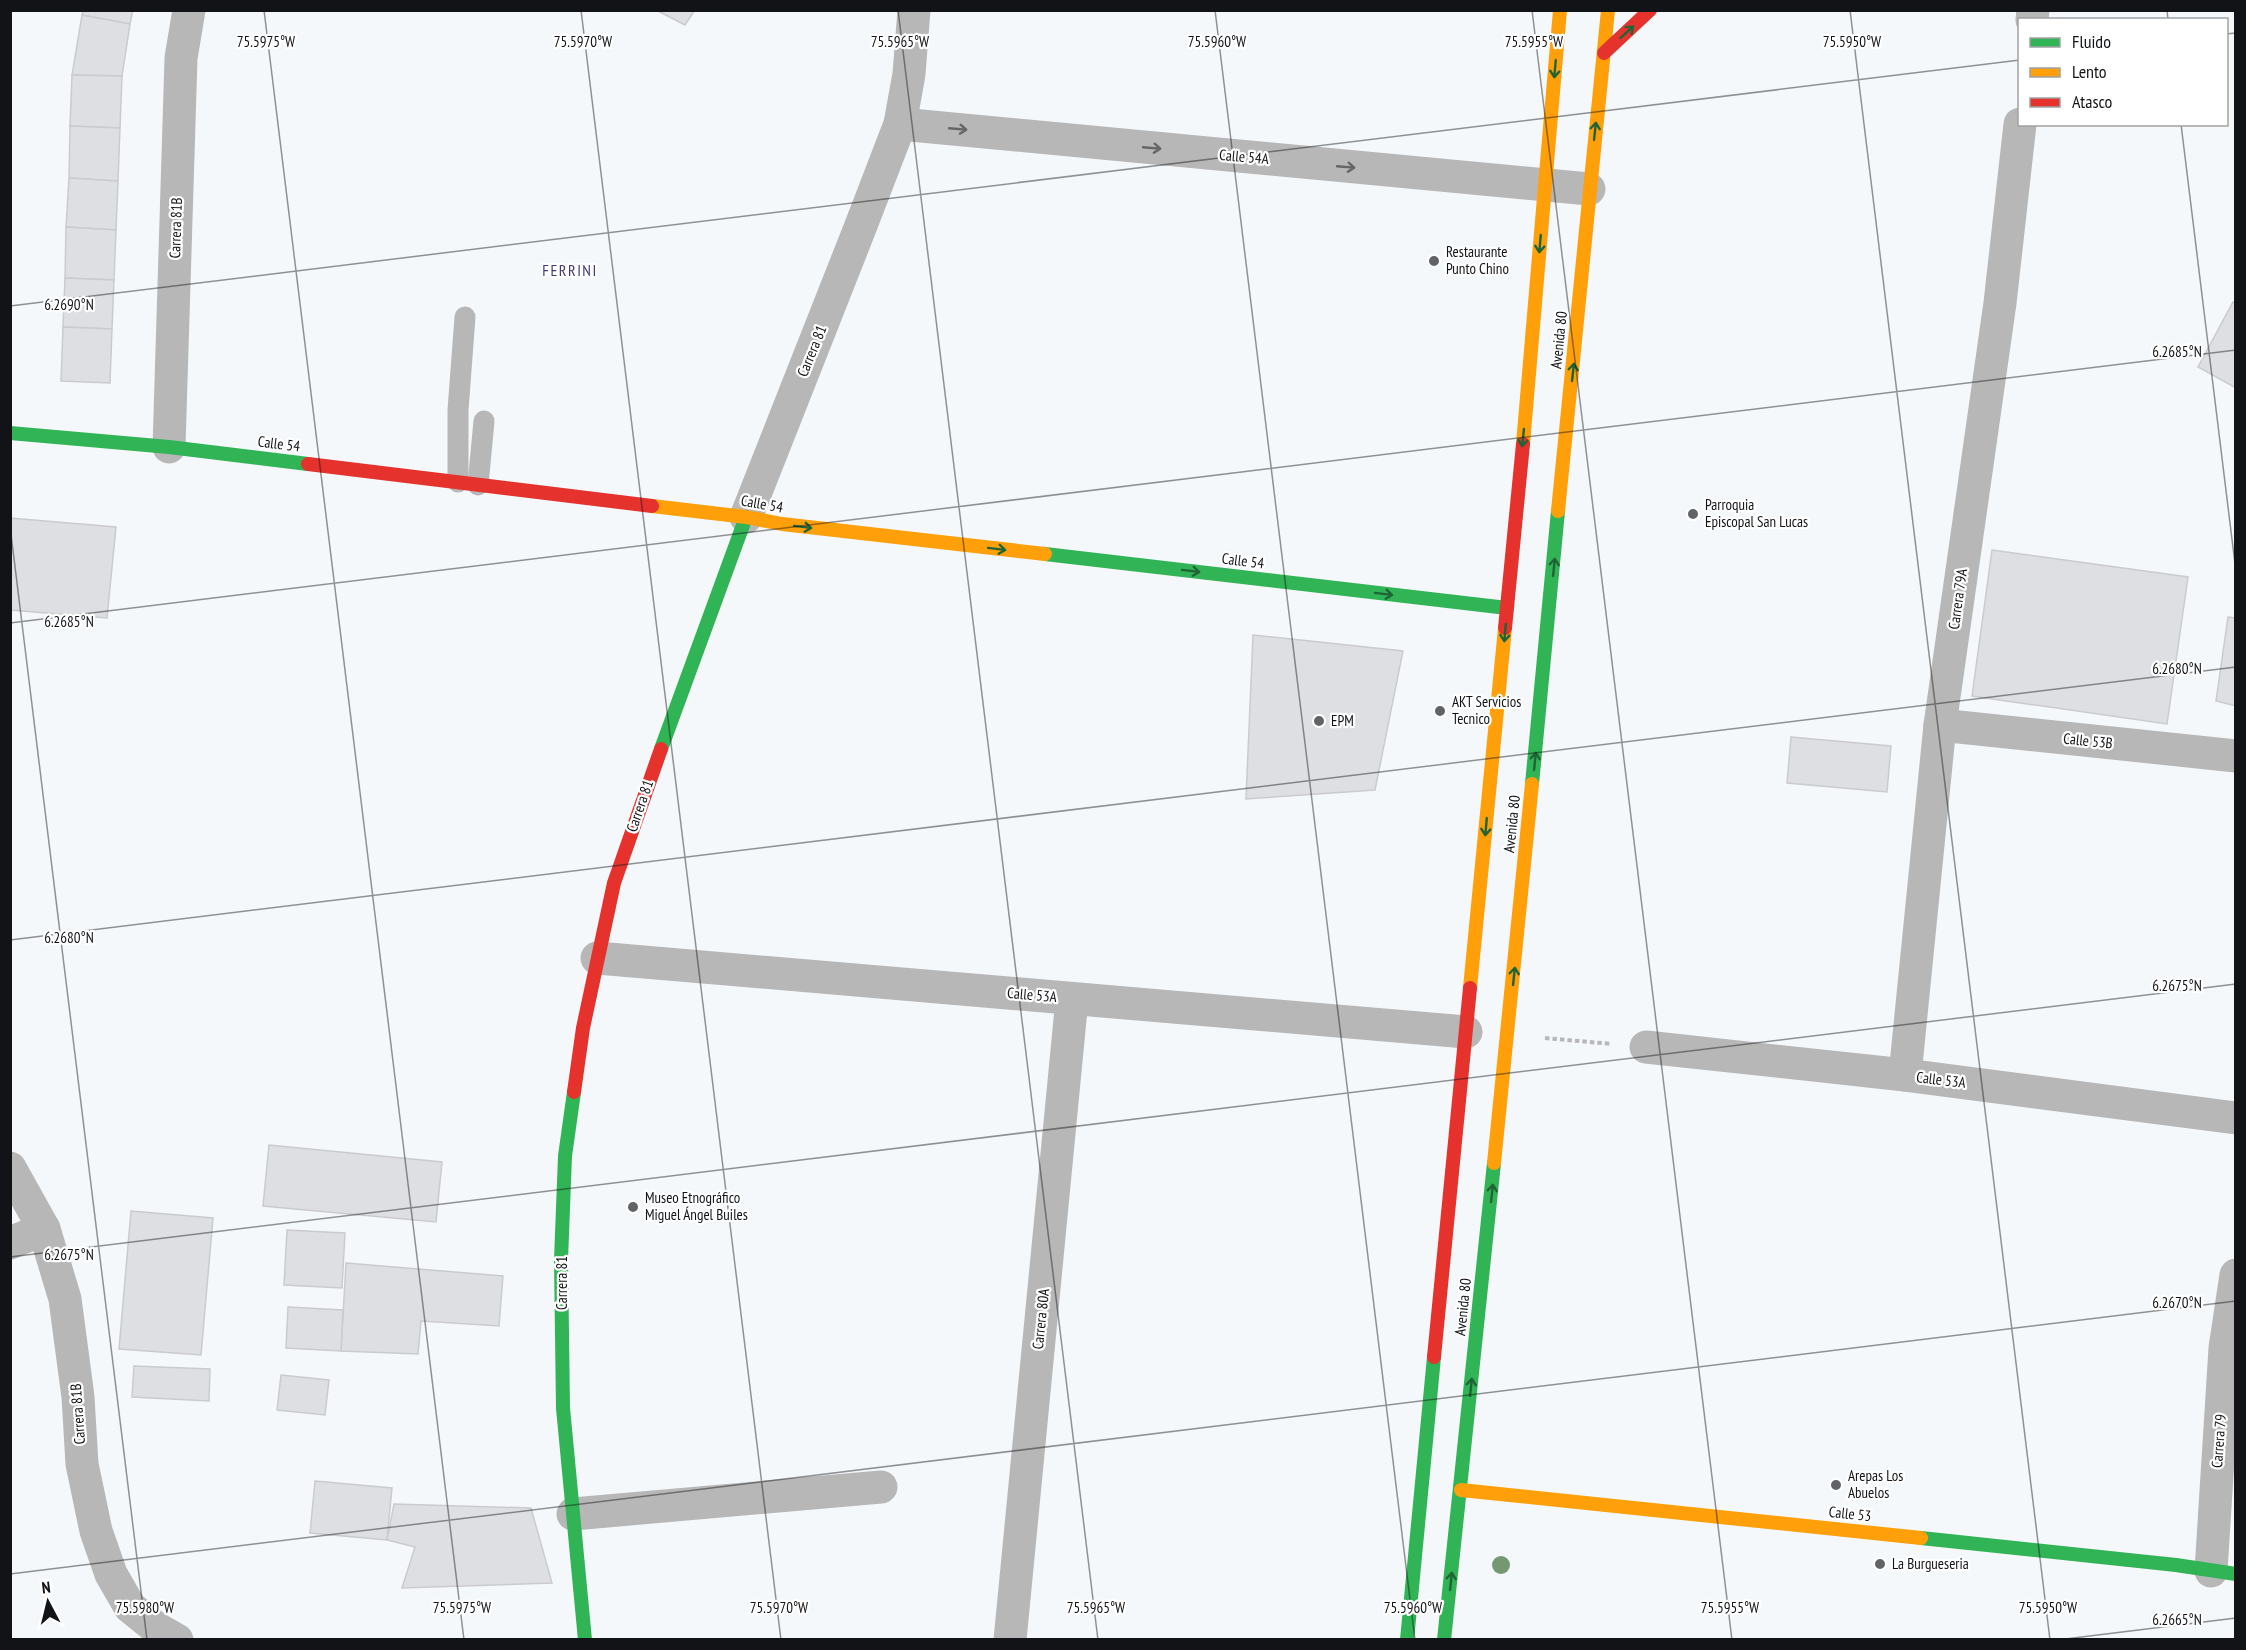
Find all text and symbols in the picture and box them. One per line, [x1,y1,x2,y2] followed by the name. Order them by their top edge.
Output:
[2018,18,2228,126] legend
[1619,25,1634,39] one-way arrow
[2072,30,2111,53] text: Fluido
[237,32,295,51] text: 75.5975°W
[554,32,612,51] text: 75.5970°W
[871,32,929,51] text: 75.5965°W
[1188,32,1246,51] text: 75.5960°W
[1505,32,1563,51] text: 75.5955°W
[1823,32,1881,51] text: 75.5950°W
[1549,58,1560,78] one-way arrow
[2072,60,2107,83] text: Lento
[2072,90,2113,113] text: Atasco
[1590,122,1601,142] one-way arrow
[947,124,967,135] one-way arrow
[1141,143,1161,154] one-way arrow
[1218,145,1270,168] street label: Calle 54A
[1336,162,1355,173] one-way arrow
[165,197,186,259] street label: Carrera 81B
[1534,234,1545,254] one-way arrow
[1446,242,1509,278] place label: Restaurante Punto Chino
[1427,254,1441,268] marker: Restaurante Punto Chino
[542,260,598,280] district label: FERRINI
[44,295,94,314] text: 6.2690°N
[1546,310,1571,370] street label: Avenida 80
[793,322,830,379] street label: Carrera 81
[2152,342,2202,361] text: 6.2685°N
[1568,363,1579,383] one-way arrow
[1517,428,1528,448] one-way arrow
[257,431,302,456] street label: Calle 54
[739,490,785,517] street label: Calle 54
[1705,495,1808,531] place label: Parroquia Episcopal San Lucas
[1686,507,1700,521] marker: Parroquia Episcopal San Lucas
[793,521,813,532] one-way arrow
[986,544,1006,555] one-way arrow
[1221,548,1266,573] street label: Calle 54
[1549,557,1560,577] one-way arrow
[1180,566,1200,577] one-way arrow
[1944,567,1971,630] street label: Carrera 79A
[1374,589,1394,600] one-way arrow
[44,612,94,631] text: 6.2685°N
[1499,622,1510,642] one-way arrow
[2152,659,2202,678] text: 6.2680°N
[1452,692,1521,728] place label: AKT Servicios Tecnico
[1433,704,1447,718] marker: AKT Servicios Tecnico
[1331,711,1354,730] place label: EPM
[1312,714,1326,728] marker: EPM
[2062,728,2114,753] street label: Calle 53B
[1530,751,1541,771] one-way arrow
[622,777,657,834] street label: Carrera 81
[1499,794,1524,854] street label: Avenida 80
[1480,816,1491,836] one-way arrow
[44,928,94,947] text: 6.2680°N
[1509,966,1520,986] one-way arrow
[2152,976,2202,995] text: 6.2675°N
[1006,983,1058,1006] street label: Calle 53A
[1915,1067,1968,1092] street label: Calle 53A
[1486,1184,1497,1204] one-way arrow
[645,1188,748,1224] place label: Museo Etnográfico Miguel Ángel Builes
[626,1200,640,1214] marker: Museo Etnográfico Miguel Ángel Builes
[44,1245,94,1264] text: 6.2675°N
[552,1256,571,1310] street label: Carrera 81
[1450,1277,1475,1337] street label: Avenida 80
[1028,1287,1053,1350] street label: Carrera 80A
[2152,1293,2202,1312] text: 6.2670°N
[1466,1378,1477,1398] one-way arrow
[66,1383,89,1445] street label: Carrera 81B
[2207,1413,2230,1469] street label: Carrera 79
[1848,1466,1903,1502] place label: Arepas Los Abuelos
[1829,1478,1843,1492] marker: Arepas Los Abuelos
[1828,1502,1872,1525] street label: Calle 53
[1892,1554,1969,1573] place label: La Burgueseria
[1873,1557,1887,1571] marker: La Burgueseria
[18,1572,78,1632] north arrow
[1446,1572,1457,1592] one-way arrow
[41,1577,52,1598] text: N
[116,1598,174,1617] text: 75.5980°W
[433,1598,491,1617] text: 75.5975°W
[750,1598,808,1617] text: 75.5970°W
[1067,1598,1125,1617] text: 75.5965°W
[1384,1598,1442,1617] text: 75.5960°W
[1701,1598,1759,1617] text: 75.5955°W
[2019,1598,2077,1617] text: 75.5950°W
[2152,1610,2202,1629] text: 6.2665°N

